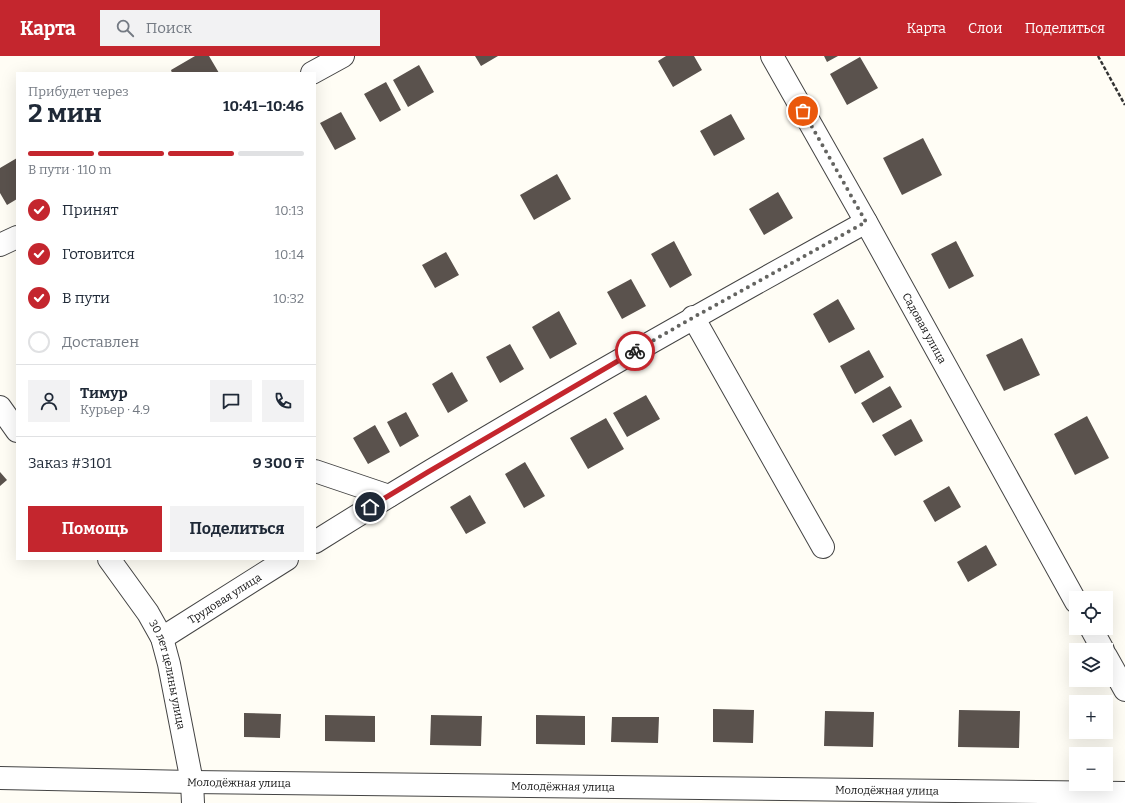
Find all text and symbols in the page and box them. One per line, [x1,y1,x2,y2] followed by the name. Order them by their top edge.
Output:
[100,10,380,46] search box
[20,17,76,40] text: Карта
[114,17,136,39] icon: search
[146,19,192,37] text: Поиск
[906,20,946,37] text: Карта
[968,20,1003,37] text: Слои
[1025,20,1105,37] text: Поделиться
[28,84,129,99] text: Прибудет через
[786,94,820,128] pin
[223,97,304,115] text: 10:41–10:46
[28,98,102,129] text: 2 мин
[792,100,814,122] icon: bag
[28,162,111,177] text: В пути · 110 m
[28,199,50,221] icon: check
[62,201,118,219] text: Принят
[275,203,304,218] text: 10:13
[28,243,50,265] icon: check
[62,245,135,263] text: Готовится
[275,247,304,262] text: 10:14
[28,287,50,309] icon: check
[62,289,110,307] text: В пути
[273,291,304,306] text: 10:32
[899,291,949,366] street label: Садовая улица
[615,331,655,371] courier
[62,333,139,351] text: Доставлен
[624,340,646,362] icon: bike
[28,380,70,422] button: person
[210,380,252,422] button: chat
[262,380,304,422] button: phone
[80,384,128,402] text: Тимур
[80,402,150,417] text: Курьер · 4.9
[28,454,112,472] text: Заказ #3101
[253,454,304,472] text: 9 300 ₸
[353,490,387,524] pin
[359,496,381,518] icon: home
[28,506,162,552] button: Помощь
[170,506,304,552] button: Поделиться
[186,571,264,627] street label: Трудовая улица
[1069,591,1113,791] map controls
[1069,591,1113,635] button: locate
[146,618,188,731] street label: 30 лет целины улица
[1069,643,1113,687] button: layers
[1069,695,1113,739] button: +
[1069,747,1113,791] button: −
[187,776,291,790] street label: Молодёжная улица
[511,780,615,794] street label: Молодёжная улица
[835,784,939,798] street label: Молодёжная улица

